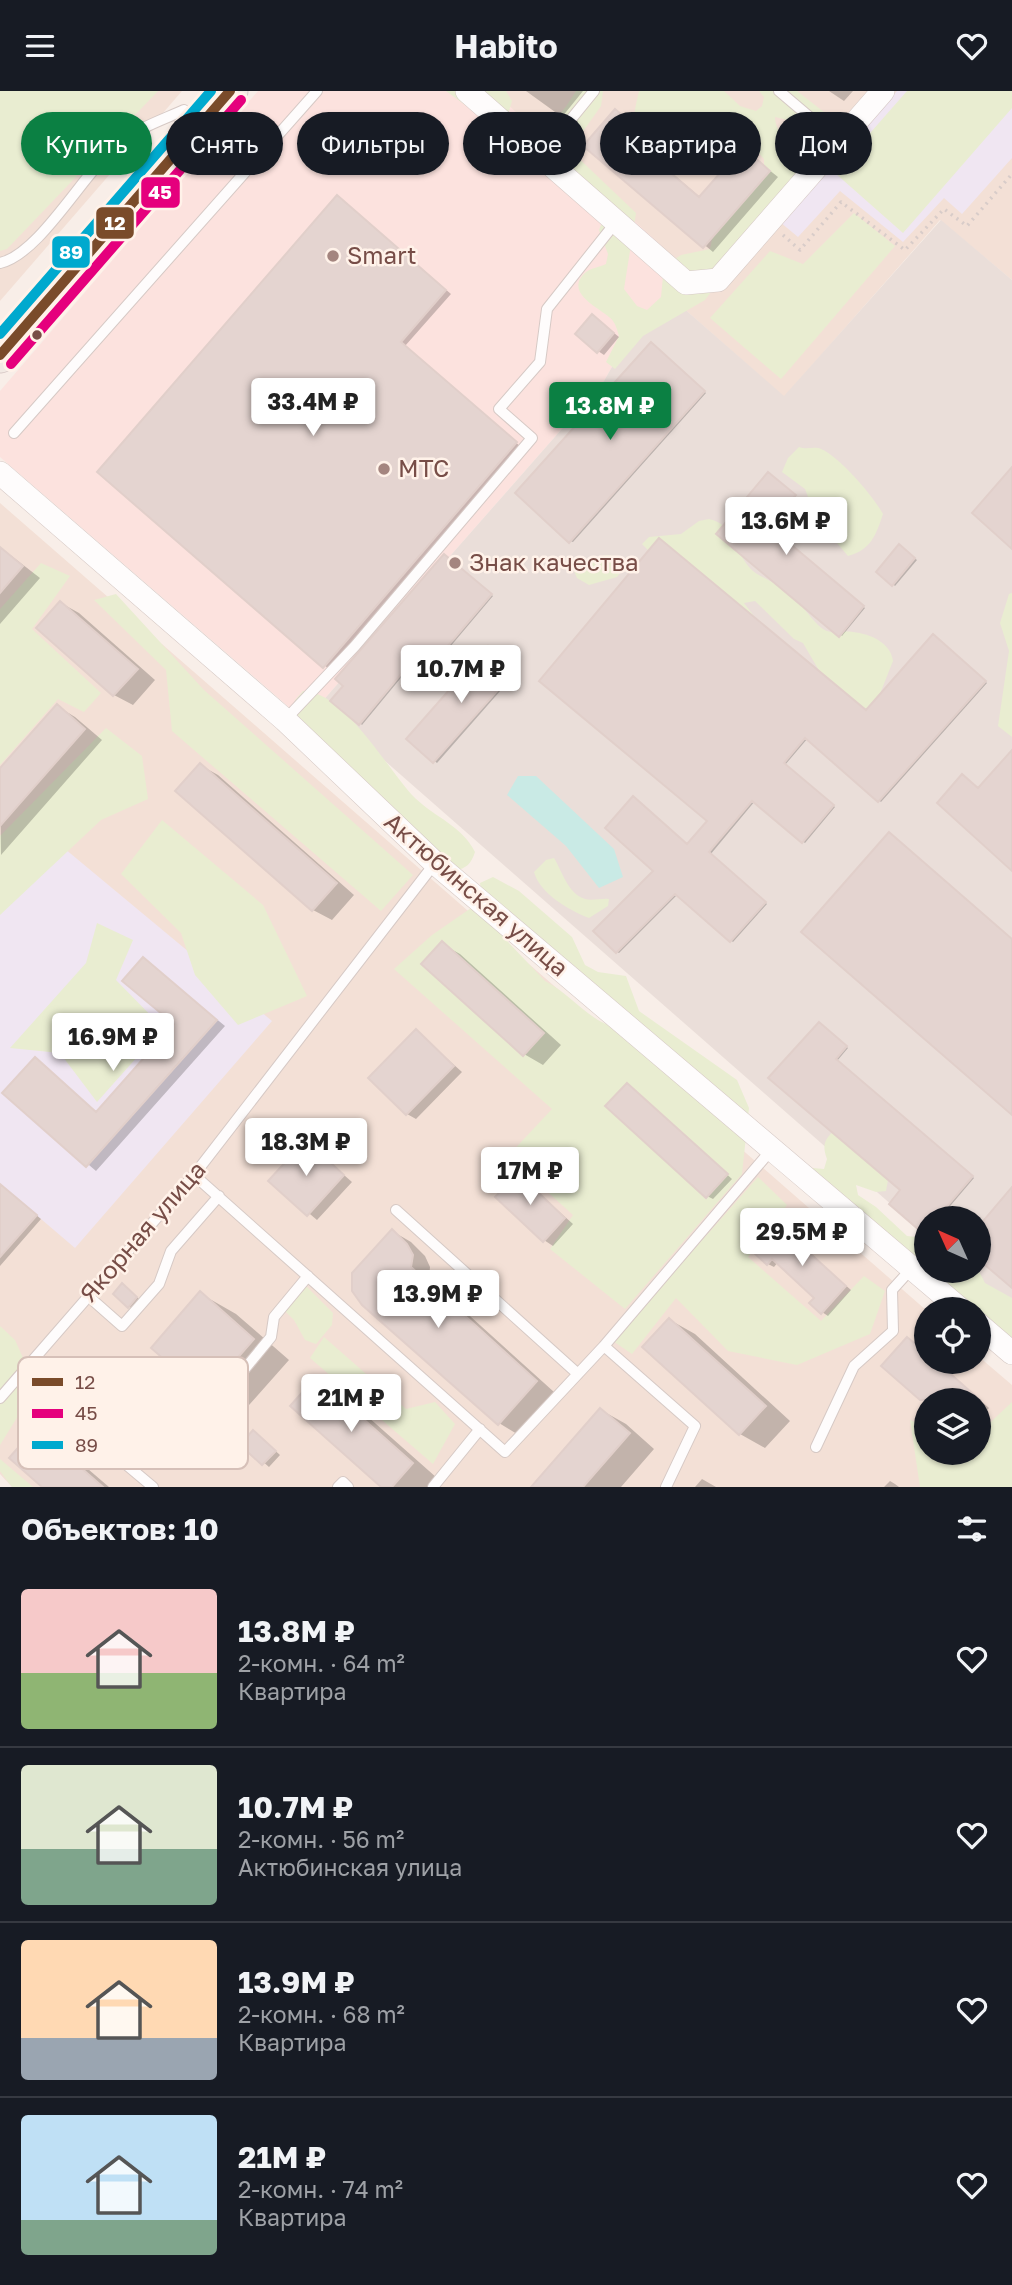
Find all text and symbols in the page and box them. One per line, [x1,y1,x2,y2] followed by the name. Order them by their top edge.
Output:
[21,27,59,65] icon: menu
[454,27,558,65] text: Habito
[953,27,991,65] icon: heart
[21,112,152,175] chip: Купить
[166,112,283,175] chip: Снять
[297,112,449,175] chip: Фильтры
[463,112,586,175] chip: Новое
[600,112,761,175] chip: Квартира
[775,112,872,175] chip: Дом
[140,176,181,209] line badge: 45
[148,180,172,203] text: 45
[95,206,135,240] line badge: 12
[104,211,126,234] text: 12
[51,235,91,269] line badge: 89
[59,240,83,263] text: 89
[347,240,417,269] place label: Smart
[325,248,341,264] marker: Smart
[30,328,44,342] unlabelled marker
[248,379,378,438] pin: 33.4M ₽
[545,383,675,442] pin: 13.8M ₽
[267,387,359,415] text: 33.4M ₽
[565,391,655,419] text: 13.8M ₽
[398,453,449,482] place label: МТС
[376,461,392,477] marker: МТС
[721,497,851,557] pin: 13.6M ₽
[741,506,831,534] text: 13.6M ₽
[469,547,639,576] place label: Знак качества
[447,555,463,571] marker: Знак качества
[396,645,526,705] pin: 10.7M ₽
[417,654,505,682] text: 10.7M ₽
[379,806,575,982] street label: Актюбинская улица
[48,1013,178,1073] pin: 16.9M ₽
[68,1022,158,1050] text: 16.9M ₽
[241,1119,371,1178] pin: 18.3M ₽
[261,1127,351,1155] text: 18.3M ₽
[481,1147,579,1207] pin: 17M ₽
[73,1155,211,1307] street label: Якорная улица
[497,1156,563,1184] text: 17M ₽
[914,1206,990,1283] north arrow
[914,1206,991,1465] map controls
[737,1209,867,1268] pin: 29.5M ₽
[756,1217,848,1245] text: 29.5M ₽
[373,1271,503,1330] pin: 13.9M ₽
[393,1279,483,1307] text: 13.9M ₽
[914,1297,991,1374] button: locate
[18,1357,248,1469] legend
[75,1370,95,1393] text: 12
[302,1375,400,1434] pin: 21M ₽
[317,1383,385,1411] text: 21M ₽
[914,1388,991,1465] button: layers
[75,1401,98,1424] text: 45
[75,1433,98,1456] text: 89
[953,1510,991,1548] icon: filters
[21,1511,219,1547] text: Объектов: 10
[238,1613,355,1649] text: 13.8M ₽
[77,1617,161,1701] icon: home
[953,1640,991,1678] icon: heart
[238,1649,405,1677] text: 2-комн. · 64 m²
[238,1677,346,1705] text: Квартира
[238,1789,353,1825] text: 10.7M ₽
[77,1793,161,1877] icon: home
[953,1816,991,1854] icon: heart
[238,1825,404,1853] text: 2-комн. · 56 m²
[238,1853,462,1881] text: Актюбинская улица
[238,1964,355,2000] text: 13.9M ₽
[77,1968,161,2052] icon: home
[953,1991,991,2029] icon: heart
[238,2000,405,2028] text: 2-комн. · 68 m²
[238,2028,346,2056] text: Квартира
[238,2139,326,2175] text: 21M ₽
[77,2143,161,2227] icon: home
[953,2166,991,2204] icon: heart
[238,2175,403,2203] text: 2-комн. · 74 m²
[238,2203,346,2231] text: Квартира

